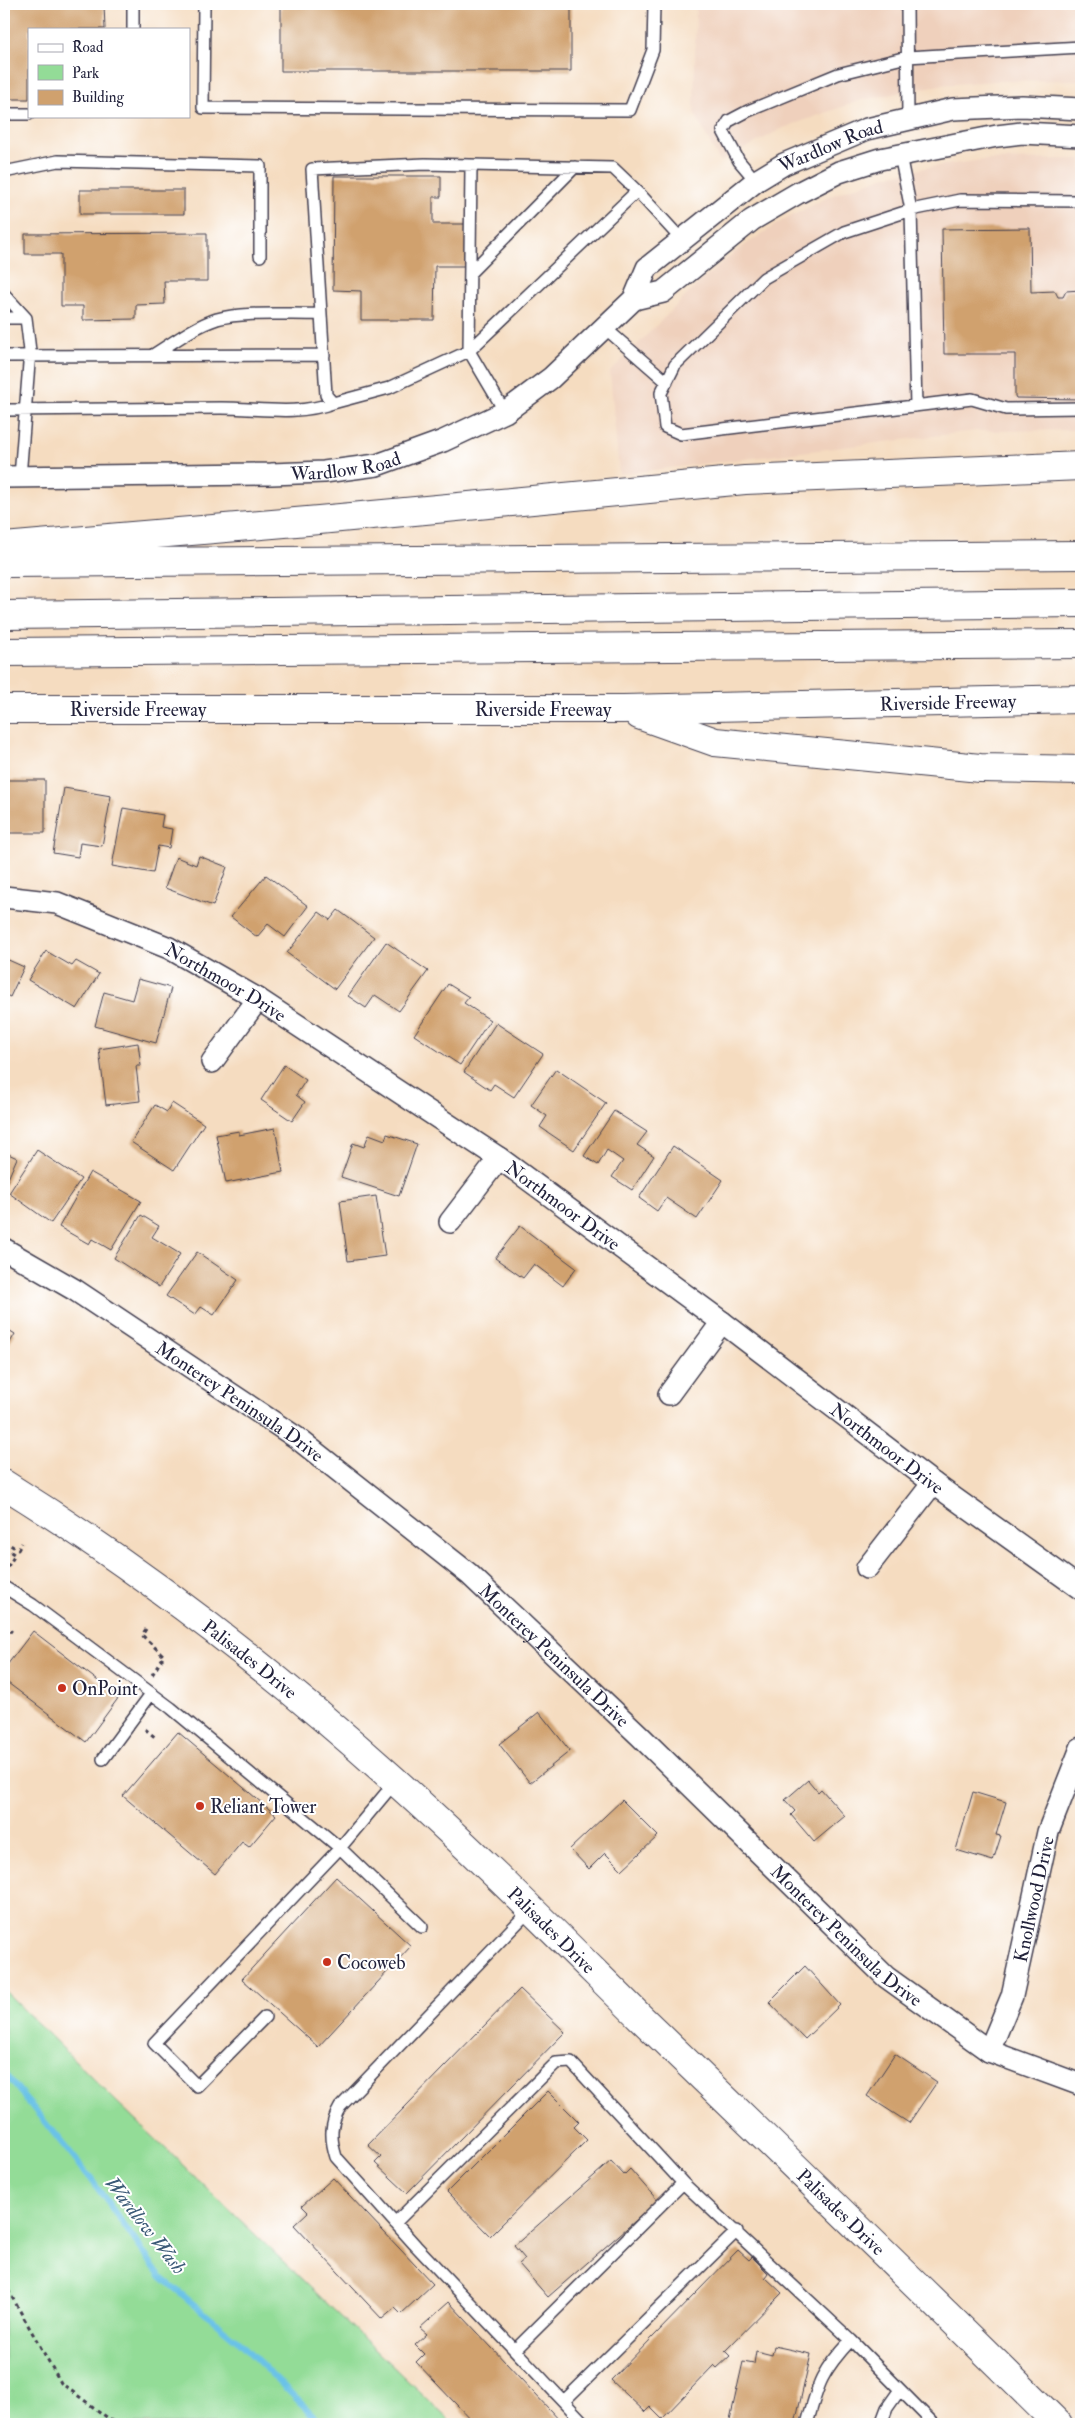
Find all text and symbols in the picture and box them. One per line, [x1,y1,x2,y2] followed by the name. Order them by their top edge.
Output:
[28,28,190,118] legend
[72,38,104,57] text: Road
[72,64,99,83] text: Park
[72,88,124,107] text: Building
[774,115,886,178] street label: Wardlow Road
[289,446,405,486] street label: Wardlow Road
[879,689,1017,716] street label: Riverside Freeway
[70,698,207,722] street label: Riverside Freeway
[475,698,612,722] street label: Riverside Freeway
[161,937,291,1027] street label: Northmoor Drive
[500,1156,625,1256] street label: Northmoor Drive
[151,1336,328,1468] street label: Monterey Peninsula Drive
[825,1398,948,1500] street label: Northmoor Drive
[474,1579,634,1733] street label: Monterey Peninsula Drive
[197,1615,302,1704] street label: Palisades Drive
[72,1677,138,1701] place label: OnPoint
[56,1682,68,1694] marker: OnPoint
[210,1795,316,1819] place label: Reliant Tower
[194,1800,206,1812] marker: Reliant Tower
[1009,1834,1060,1964] street label: Knollwood Drive
[765,1860,927,2012] street label: Monterey Peninsula Drive
[502,1882,600,1979] street label: Palisades Drive
[337,1951,406,1975] place label: Cocoweb
[321,1956,333,1968] marker: Cocoweb
[791,2164,890,2261] street label: Palisades Drive
[100,2171,192,2279] water label: Wardlow Wash

